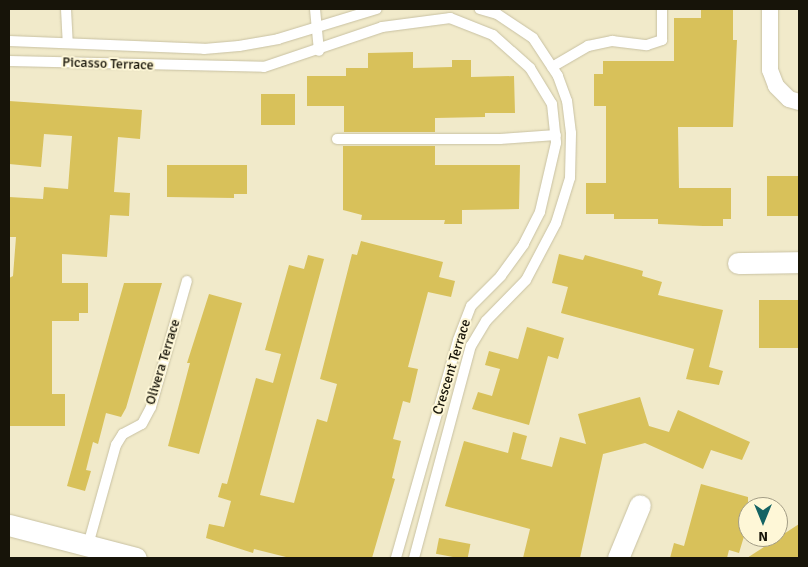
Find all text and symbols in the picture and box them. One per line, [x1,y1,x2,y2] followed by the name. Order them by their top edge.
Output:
[62,54,154,74] street label: Picasso Terrace
[142,317,184,407] street label: Olivera Terrace
[429,317,475,417] street label: Crescent Terrace
[738,497,788,547] north arrow
[758,528,768,545] text: N

